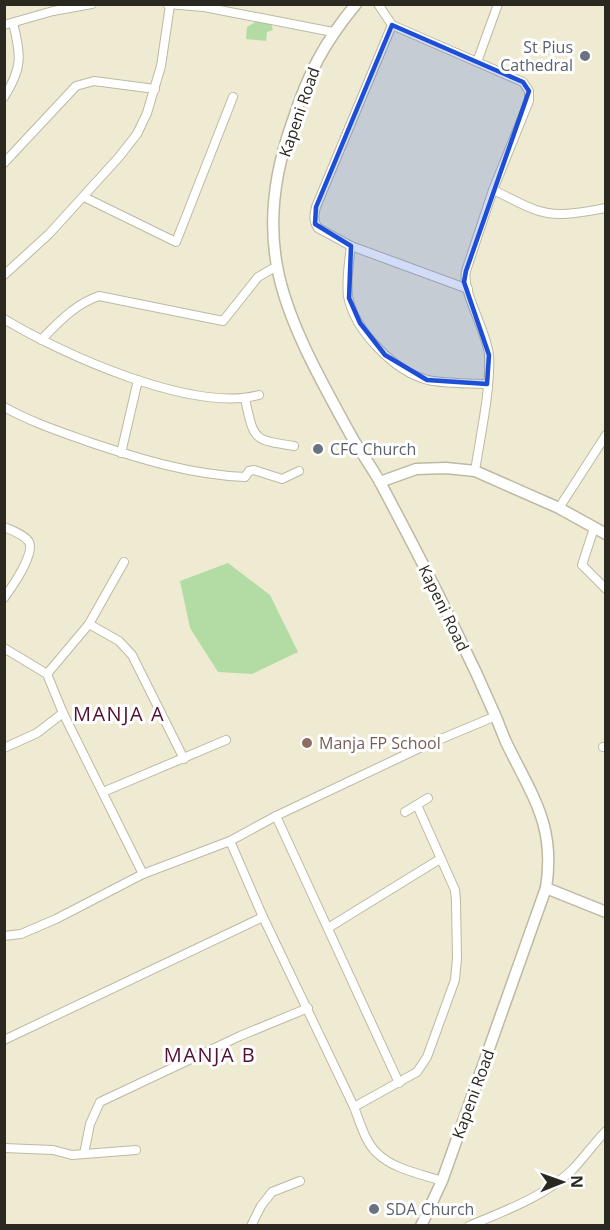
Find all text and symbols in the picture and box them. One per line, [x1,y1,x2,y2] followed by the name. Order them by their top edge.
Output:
[500,36,573,76] place label: St Pius Cathedral
[578,49,592,63] marker: St Pius Cathedral
[273,64,325,160] street label: Kapeni Road
[330,438,416,460] place label: CFC Church
[311,442,325,456] marker: CFC Church
[414,561,474,655] street label: Kapeni Road
[73,700,165,727] district label: MANJA A
[319,732,441,754] place label: Manja FP School
[300,736,314,750] marker: Manja FP School
[164,1041,256,1068] district label: MANJA B
[447,1046,499,1142] street label: Kapeni Road
[532,1152,592,1212] north arrow
[566,1175,588,1188] text: N
[386,1198,474,1220] place label: SDA Church
[367,1202,381,1216] marker: SDA Church

